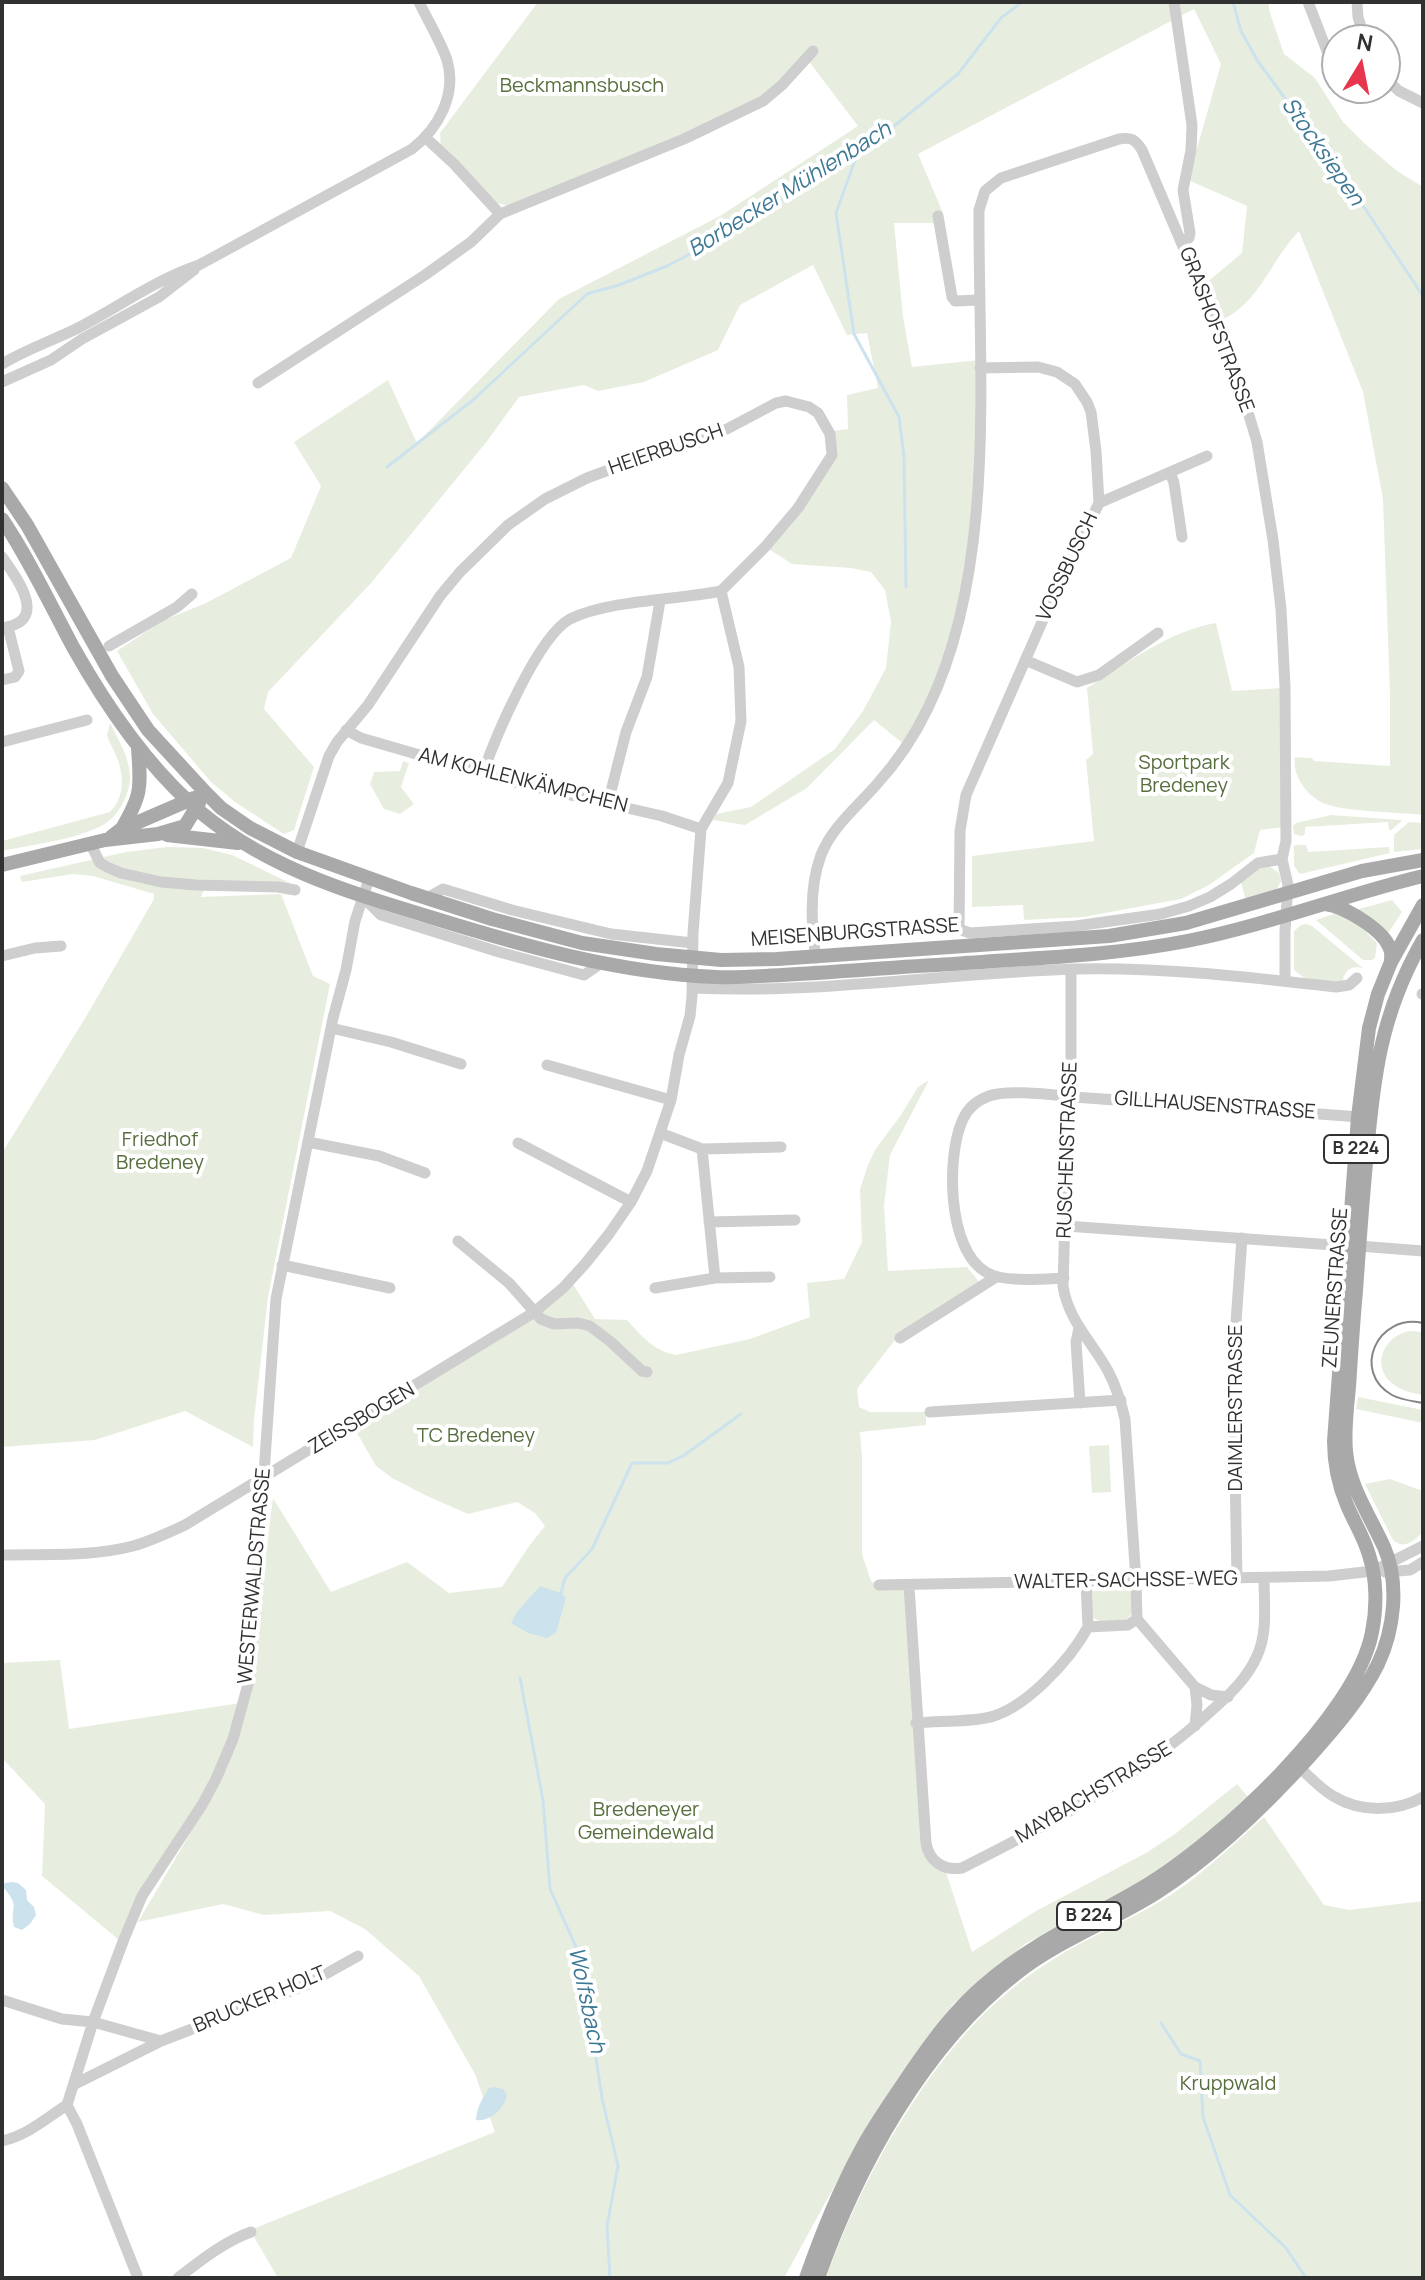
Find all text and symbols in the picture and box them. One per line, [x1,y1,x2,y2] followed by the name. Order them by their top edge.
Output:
[1321,24,1401,104] north arrow
[1354,26,1375,58] text: N
[500,74,664,98] park label: Beckmannsbusch
[1275,93,1369,211] water label: Stocksiepen
[684,117,896,263] water label: Borbecker Mühlenbach
[1173,244,1259,416] street label: GRASHOFSTRASSE
[605,419,727,481] street label: HEIERBUSCH
[1032,509,1104,625] street label: VOSSBUSCH
[416,743,630,819] street label: AM KOHLENKÄMPCHEN
[1138,751,1230,798] park label: Sportpark Bredeney
[750,914,960,952] street label: MEISENBURGSTRASSE
[1053,1061,1083,1239] street label: RUSCHENSTRASSE
[1114,1087,1316,1125] street label: GILLHAUSENSTRASSE
[116,1128,204,1175] park label: Friedhof Bredeney
[1324,1135,1388,1163] road number: B 224
[1318,1207,1354,1369] street label: ZEUNERSTRASSE
[1224,1325,1248,1491] street label: DAIMLERSTRASSE
[305,1378,419,1460] street label: ZEISSBOGEN
[417,1424,535,1448] park label: TC Bredeney
[234,1467,276,1685] street label: WESTERWALDSTRASSE
[1014,1567,1238,1595] street label: WALTER-SACHSSE-WEG
[1012,1737,1176,1849] street label: MAYBACHSTRASSE
[578,1798,714,1845] park label: Bredeneyer Gemeindewald
[1057,1902,1121,1930] road number: B 224
[562,1945,610,2055] water label: Wolfsbach
[190,1961,330,2039] street label: BRUCKER HOLT
[1180,2072,1276,2096] park label: Kruppwald

